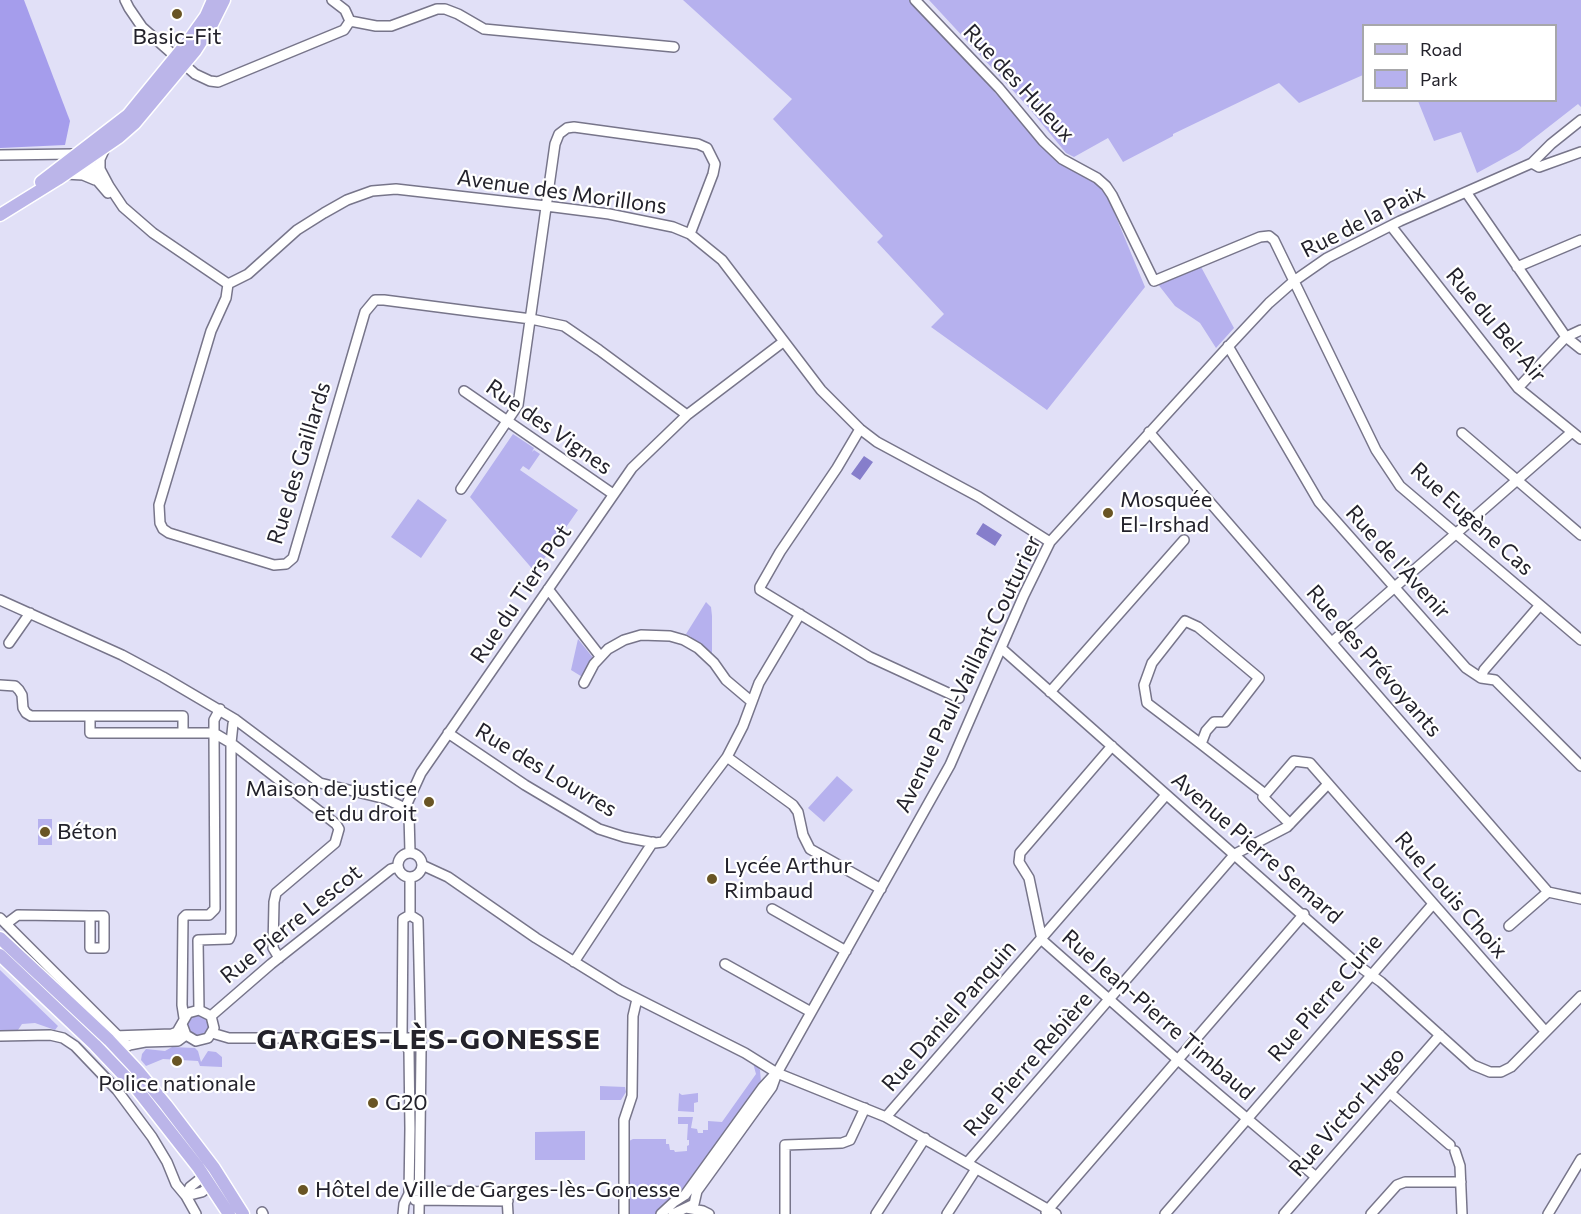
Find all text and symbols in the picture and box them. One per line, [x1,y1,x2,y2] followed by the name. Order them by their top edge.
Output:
[170,7,184,21] marker: Basic-Fit
[958,19,1080,147] street label: Rue des Huleux
[133,24,221,50] place label: Basic-Fit
[1362,24,1557,102] legend
[1420,38,1462,60] text: Road
[1420,68,1458,90] text: Park
[455,164,669,220] street label: Avenue des Morillons
[1297,179,1429,263] street label: Rue de la Paix
[1440,262,1552,388] street label: Rue du Bel-Air
[481,374,617,480] street label: Rue des Vignes
[262,379,336,547] street label: Rue des Gaillards
[1405,457,1539,581] street label: Rue Eugène Cas
[1120,487,1212,538] place label: Mosquée El-Irshad
[1340,500,1456,624] street label: Rue de l'Avenir
[1101,506,1115,520] marker: Mosquée El-Irshad
[465,520,577,668] street label: Rue du Tiers Pot
[889,531,1047,817] street label: Avenue Paul-Vaillant Couturier
[1301,580,1447,742] street label: Rue des Prévoyants
[470,717,622,823] street label: Rue des Louvres
[1166,767,1348,929] street label: Avenue Pierre Semard
[245,776,417,828] place label: Maison de justice et du droit
[422,795,436,809] marker: Maison de justice et du droit
[57,819,117,845] place label: Béton
[38,825,52,839] marker: Béton
[1389,826,1513,964] street label: Rue Louis Choix
[724,853,852,904] place label: Lycée Arthur Rimbaud
[215,859,367,989] street label: Rue Pierre Lescot
[705,872,719,886] marker: Lycée Arthur Rimbaud
[1056,924,1260,1106] street label: Rue Jean-Pierre Timbaud
[1262,929,1388,1067] street label: Rue Pierre Curie
[876,935,1022,1097] street label: Rue Daniel Panquin
[958,986,1098,1142] street label: Rue Pierre Rebière
[256,1023,602,1057] district label: GARGES-LÈS-GONESSE
[1284,1042,1410,1182] street label: Rue Victor Hugo
[170,1054,184,1068] marker: Police nationale
[98,1071,256,1097] place label: Police nationale
[385,1090,428,1116] place label: G20
[366,1096,380,1110] marker: G20
[315,1177,680,1203] place label: Hôtel de Ville de Garges-lès-Gonesse
[296,1183,310,1197] marker: Hôtel de Ville de Garges-lès-Gonesse

